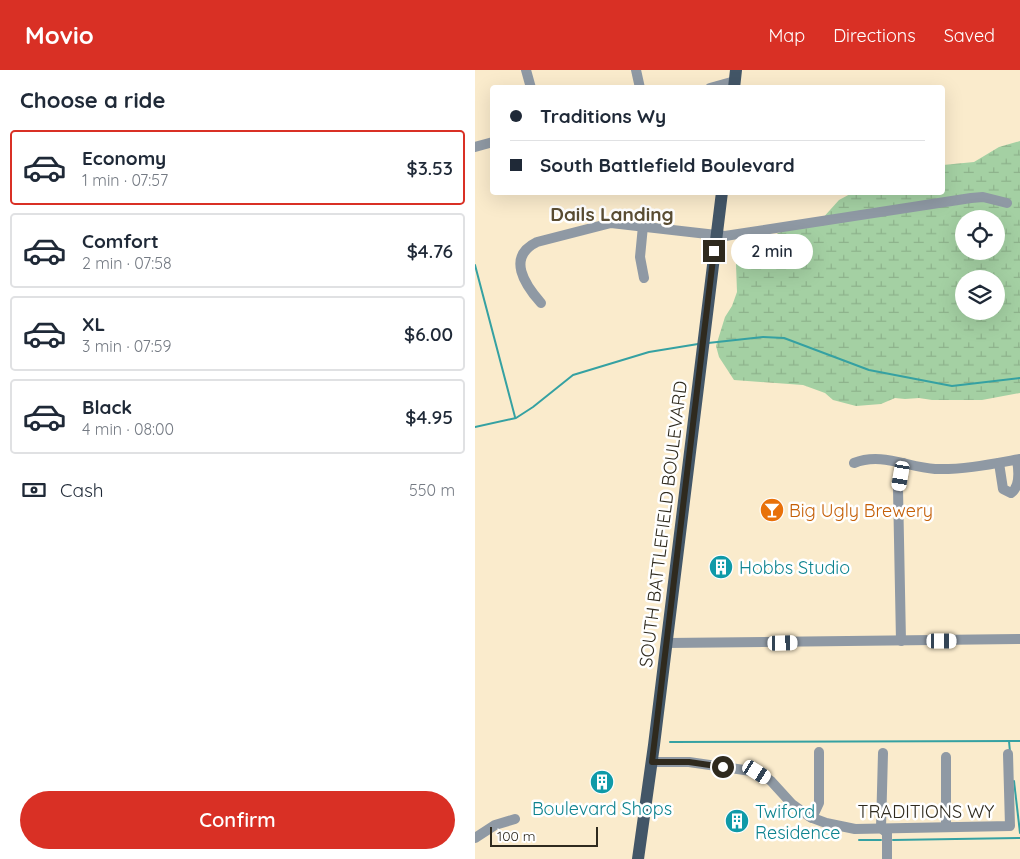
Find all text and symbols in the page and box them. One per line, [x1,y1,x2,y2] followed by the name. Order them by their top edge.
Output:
[25,20,94,50] text: Movio
[768,24,805,47] text: Map
[833,24,916,47] text: Directions
[944,24,995,47] text: Saved
[20,86,165,114] text: Choose a ride
[540,104,666,128] text: Traditions Wy
[22,145,67,190] icon: car
[82,146,166,170] text: Economy
[540,153,795,177] text: South Battlefield Boulevard
[407,156,453,180] text: $3.53
[82,170,168,190] text: 1 min · 07:57
[550,202,674,226] district label: Dails Landing
[955,210,1005,320] map controls
[955,210,1005,260] button: locate
[22,228,67,273] icon: car
[82,229,159,253] text: Comfort
[731,234,814,268] callout: 2 min
[407,239,453,263] text: $4.76
[703,240,725,262] route end
[751,241,793,261] text: 2 min
[82,253,172,273] text: 2 min · 07:58
[955,270,1005,320] button: layers
[22,311,67,356] icon: car
[82,312,105,336] text: XL
[404,322,453,346] text: $6.00
[82,336,171,356] text: 3 min · 07:59
[634,379,692,669] street label: SOUTH BATTLEFIELD BOULEVARD
[22,394,67,439] icon: car
[82,395,132,419] text: Black
[405,405,453,429] text: $4.95
[82,419,174,439] text: 4 min · 08:00
[891,460,910,492] car
[20,476,48,504] icon: cash
[60,478,104,502] text: Cash
[409,480,455,500] text: 550 m
[759,497,785,523] bar icon: Big Ugly Brewery
[789,499,933,522] place label: Big Ugly Brewery
[708,554,734,580] building icon: Hobbs Studio
[739,556,850,579] place label: Hobbs Studio
[927,634,957,649] car
[767,635,798,651] car
[712,756,734,778] route start
[740,758,773,786] car
[589,769,615,795] building icon: Boulevard Shops
[20,791,455,849] button: Confirm
[532,797,672,820] place label: Boulevard Shops
[755,800,840,844] place label: Twiford Residence
[858,800,994,823] street label: TRADITIONS WY
[724,808,750,834] building icon: Twiford Residence
[490,824,597,847] scale bar
[497,827,535,845] text: 100 m

